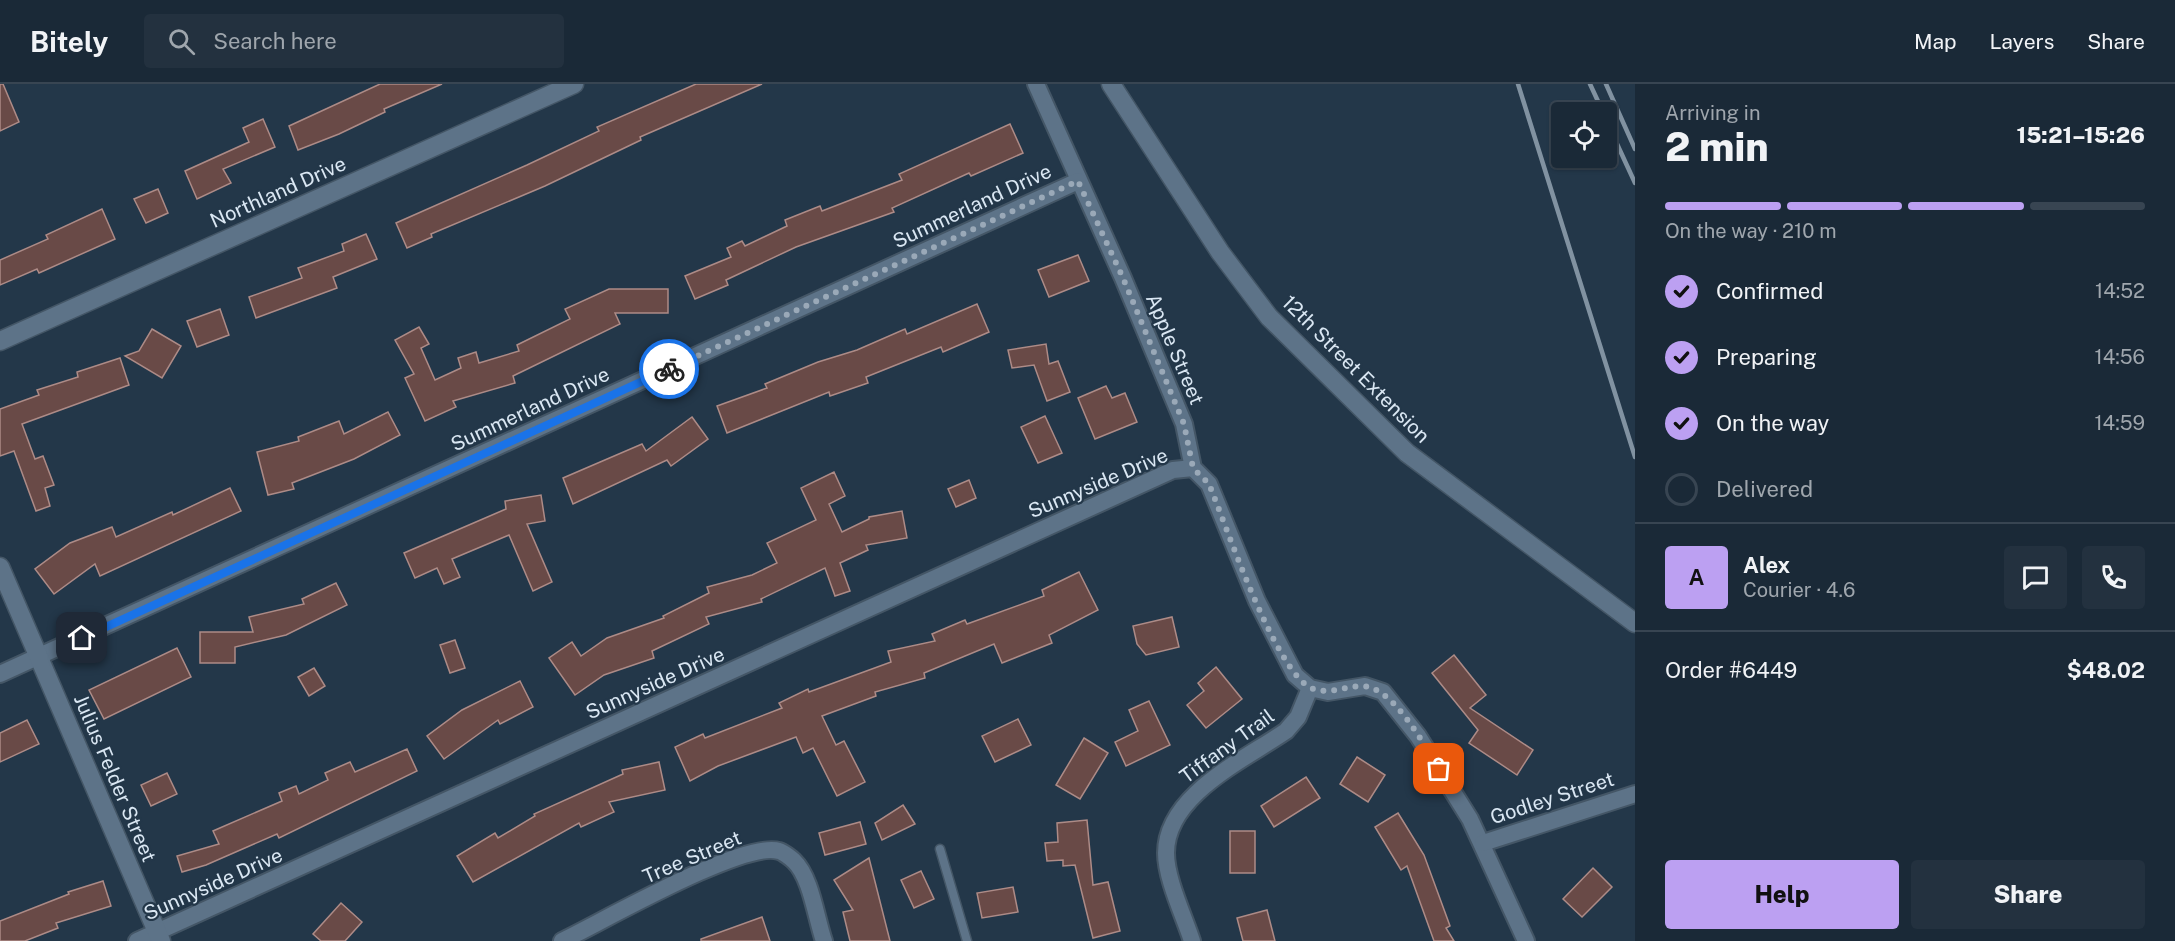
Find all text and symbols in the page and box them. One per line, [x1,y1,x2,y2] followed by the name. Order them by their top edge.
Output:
[144,14,564,68] search box
[30,25,108,58] text: Bitely
[165,25,198,58] icon: search
[213,28,337,54] text: Search here
[1914,29,1957,54] text: Map
[1990,29,2054,54] text: Layers
[2087,29,2145,54] text: Share
[1665,101,1760,125] text: Arriving in
[1551,102,1617,168] map controls
[1551,102,1617,168] button: locate
[2017,122,2145,148] text: 15:21–15:26
[1665,124,1769,170] text: 2 min
[206,151,350,233] street label: Northland Drive
[889,159,1055,253] street label: Summerland Drive
[1665,219,1837,243] text: On the way · 210 m
[1665,275,1698,308] icon: check
[1716,278,1823,304] text: Confirmed
[2095,279,2145,303] text: 14:52
[1141,290,1209,408] street label: Apple Street
[1277,290,1435,448] street label: 12th Street Extension
[639,339,699,399] courier
[1665,341,1698,374] icon: check
[1716,344,1817,370] text: Preparing
[2095,345,2145,369] text: 14:56
[653,353,686,386] icon: bike
[447,362,613,456] street label: Summerland Drive
[1665,407,1698,440] icon: check
[1716,410,1829,436] text: On the way
[2094,411,2145,435] text: 14:59
[1025,443,1171,523] street label: Sunnyside Drive
[1716,476,1813,502] text: Delivered
[2004,546,2067,609] button: chat
[2082,546,2145,609] button: phone
[1743,552,1790,578] text: Alex
[1689,564,1704,590] text: A
[1743,578,1855,602] text: Courier · 4.6
[56,612,107,663] pin
[65,621,98,654] icon: home
[582,642,728,724] street label: Sunnyside Drive
[1665,657,1797,683] text: Order #6449
[2067,657,2145,683] text: $48.02
[69,691,161,865] street label: Julius Felder Street
[1175,704,1279,788] street label: Tiffany Trail
[1413,743,1464,794] pin
[1422,752,1455,785] icon: bag
[1487,767,1617,829] street label: Godley Street
[639,826,745,888] street label: Tree Street
[140,843,286,925] street label: Sunnyside Drive
[1665,860,1899,929] button: Help
[1911,860,2145,929] button: Share

